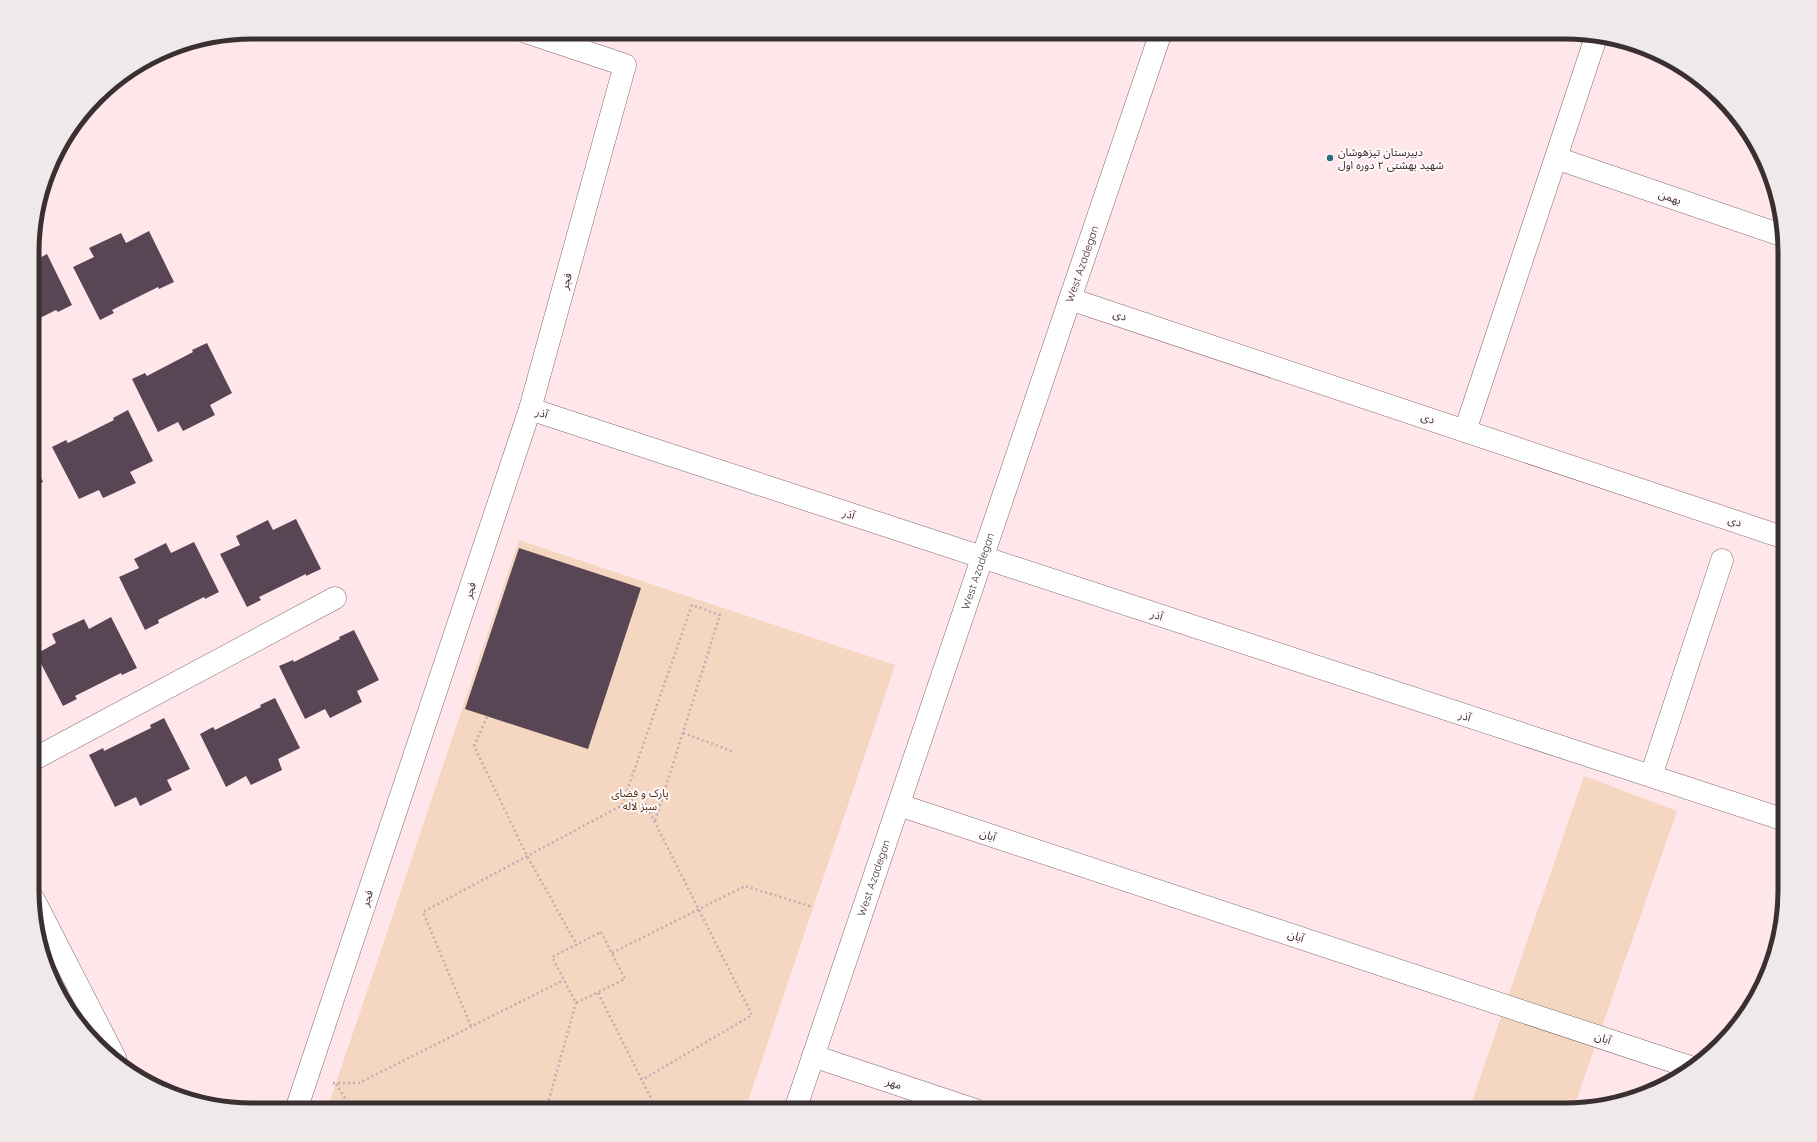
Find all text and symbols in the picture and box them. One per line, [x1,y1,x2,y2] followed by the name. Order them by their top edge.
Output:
[1338,145,1444,172] place label: دبیرستان تیزهوشان شهید بهشتی ۲ دوره اول
[1325,153,1335,163] marker: دبیرستان تیزهوشان شهید بهشتی ۲ دوره اول
[1657,187,1683,207] street label: بهمن
[1062,224,1102,304] street label: West Azadegan
[557,271,575,292] street label: فجر
[1111,306,1129,324] street label: دی
[533,404,551,422] street label: آذر
[1419,409,1437,427] street label: دی
[840,505,858,523] street label: آذر
[1726,512,1744,530] street label: دی
[958,531,997,611] street label: West Azadegan
[461,580,479,601] street label: فجر
[1148,606,1166,624] street label: آذر
[1456,707,1474,725] street label: آذر
[611,786,669,813] park label: پارک و فضای سبز لاله
[978,826,999,844] street label: آبان
[854,838,893,918] street label: West Azadegan
[358,888,376,909] street label: فجر
[1286,927,1307,945] street label: آبان
[1593,1029,1614,1047] street label: آبان
[883,1074,904,1092] street label: مهر

